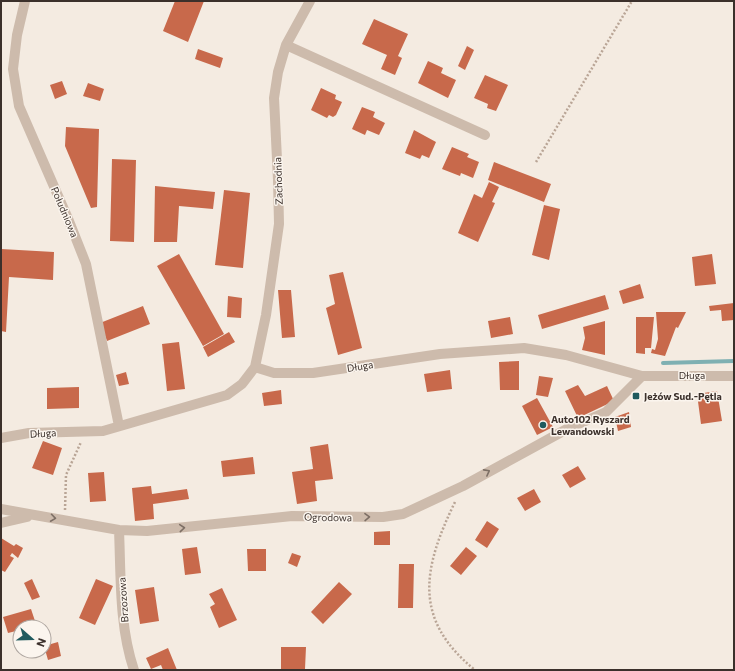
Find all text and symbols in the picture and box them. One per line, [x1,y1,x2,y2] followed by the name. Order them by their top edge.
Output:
[271,157,285,205] street label: Zachodnia
[49,185,81,239] street label: Południowa
[346,358,374,374] street label: Długa
[679,369,705,381] street label: Długa
[644,390,722,402] place label: Jeżów Sud.-Pętla
[631,391,641,401] marker: Jeżów Sud.-Pętla
[551,413,630,437] place label: Auto102 Ryszard Lewandowski
[538,420,548,430] marker: Auto102 Ryszard Lewandowski
[29,426,57,440] street label: Długa
[483,470,491,477] one-way arrow
[304,511,352,523] street label: Ogrodowa
[50,513,56,522] one-way arrow
[364,513,370,521] one-way arrow
[179,524,185,533] one-way arrow
[115,577,131,623] street label: Brzozowa
[12,619,52,659] north arrow
[34,636,49,649] text: N

